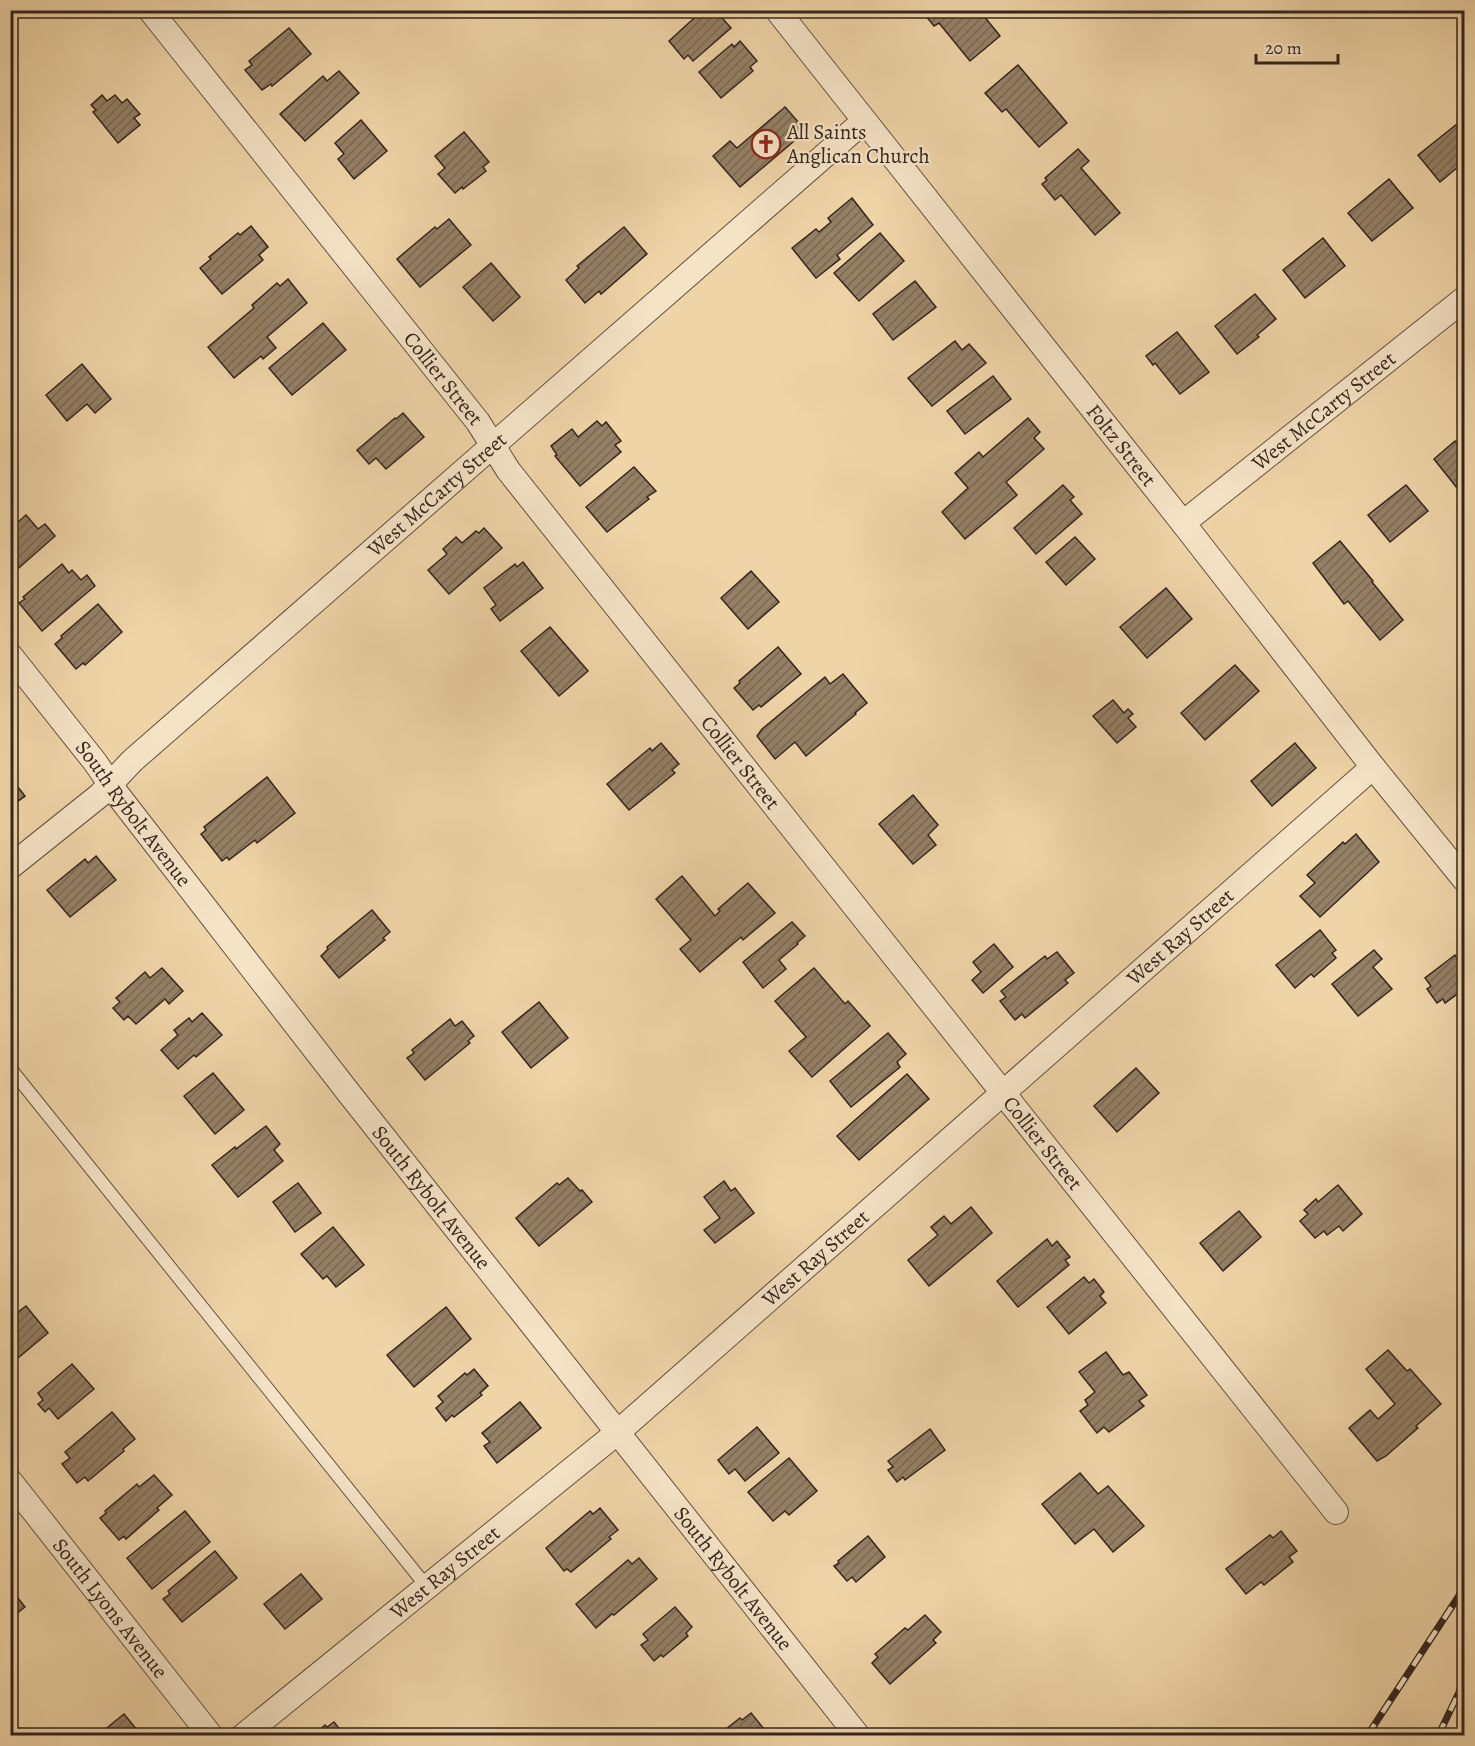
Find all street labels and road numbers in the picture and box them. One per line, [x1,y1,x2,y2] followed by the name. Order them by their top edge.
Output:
[397,326,489,431] street label: Collier Street
[1245,345,1402,477] street label: West McCarty Street
[1080,398,1163,492] street label: Foltz Street
[361,426,513,564] street label: West McCarty Street
[695,710,787,816] street label: Collier Street
[69,735,198,893] street label: South Rybolt Avenue
[1120,882,1240,992] street label: West Ray Street
[997,1090,1089,1196] street label: Collier Street
[366,1119,497,1275] street label: South Rybolt Avenue
[755,1203,875,1313] street label: West Ray Street
[667,1500,799,1656] street label: South Rybolt Avenue
[383,1519,506,1626] street label: West Ray Street
[46,1532,174,1684] street label: South Lyons Avenue

